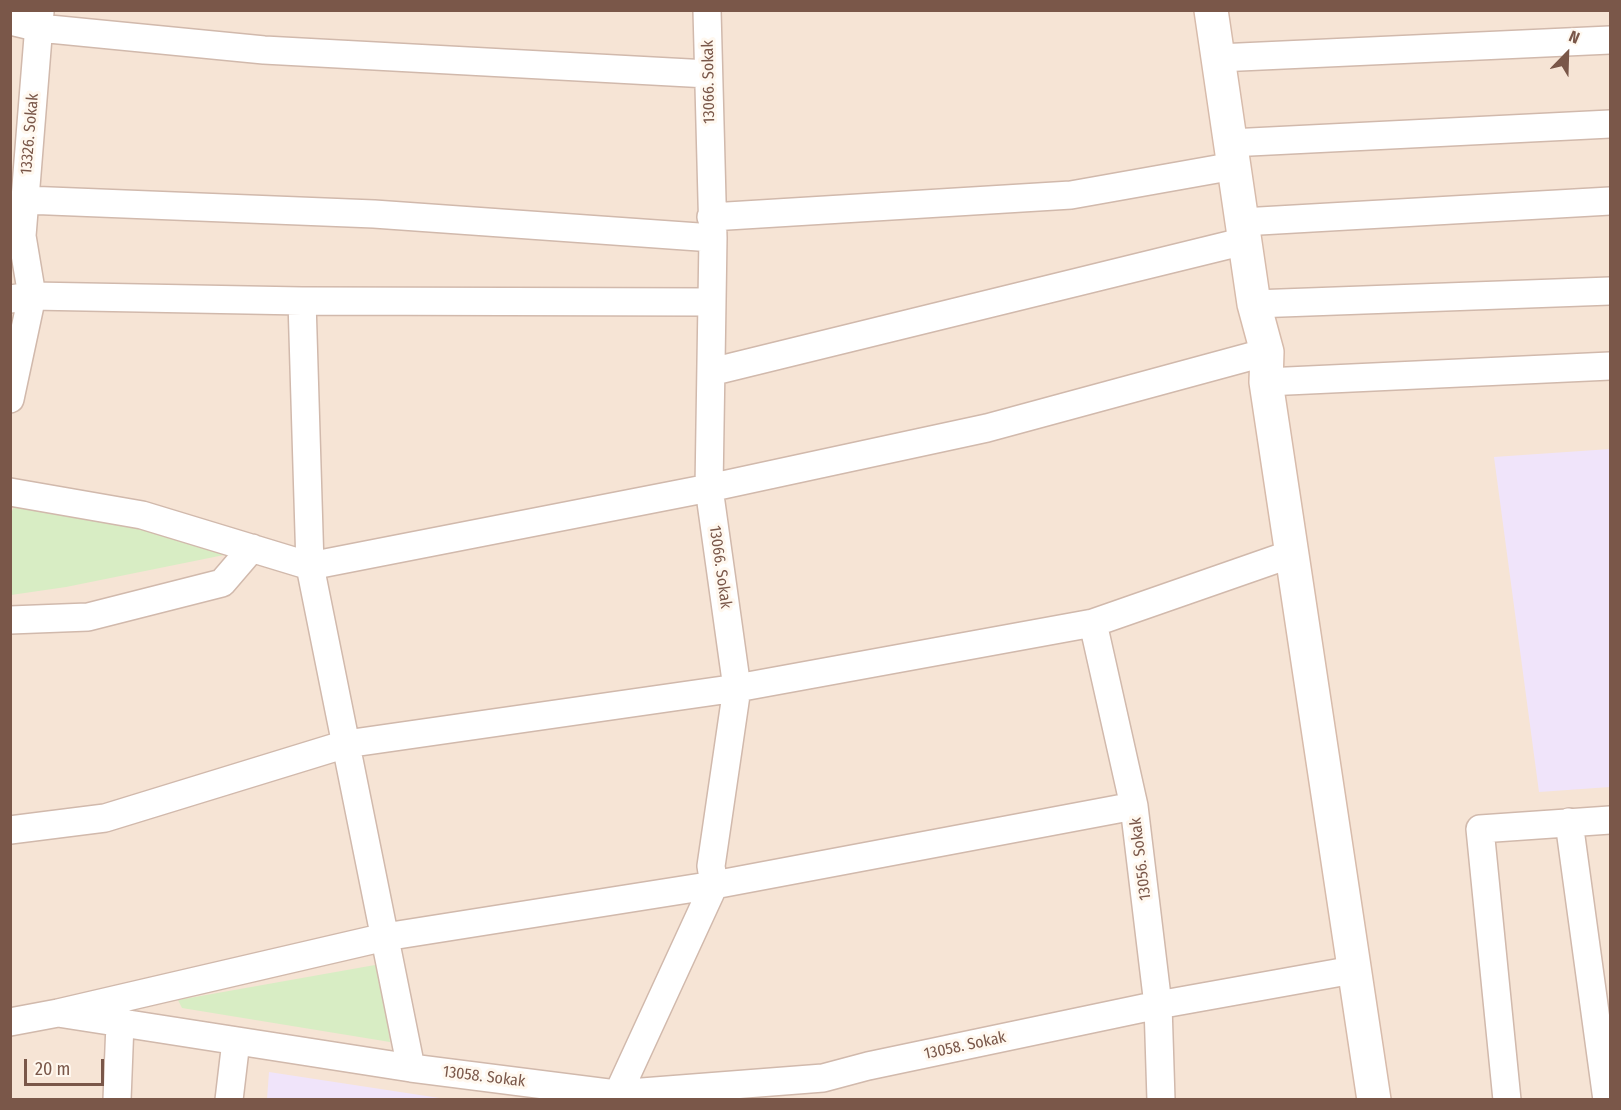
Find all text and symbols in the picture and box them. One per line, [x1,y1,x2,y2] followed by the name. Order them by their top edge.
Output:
[1537,24,1597,84] north arrow
[1566,26,1582,48] text: N
[699,40,719,124] street label: 13066. Sokak
[17,93,43,175] street label: 13326. Sokak
[705,524,735,610] street label: 13066. Sokak
[1126,817,1156,901] street label: 13056. Sokak
[922,1028,1008,1064] street label: 13058. Sokak
[27,1047,106,1085] scale bar
[35,1058,70,1080] text: 20 m
[442,1062,526,1092] street label: 13058. Sokak

